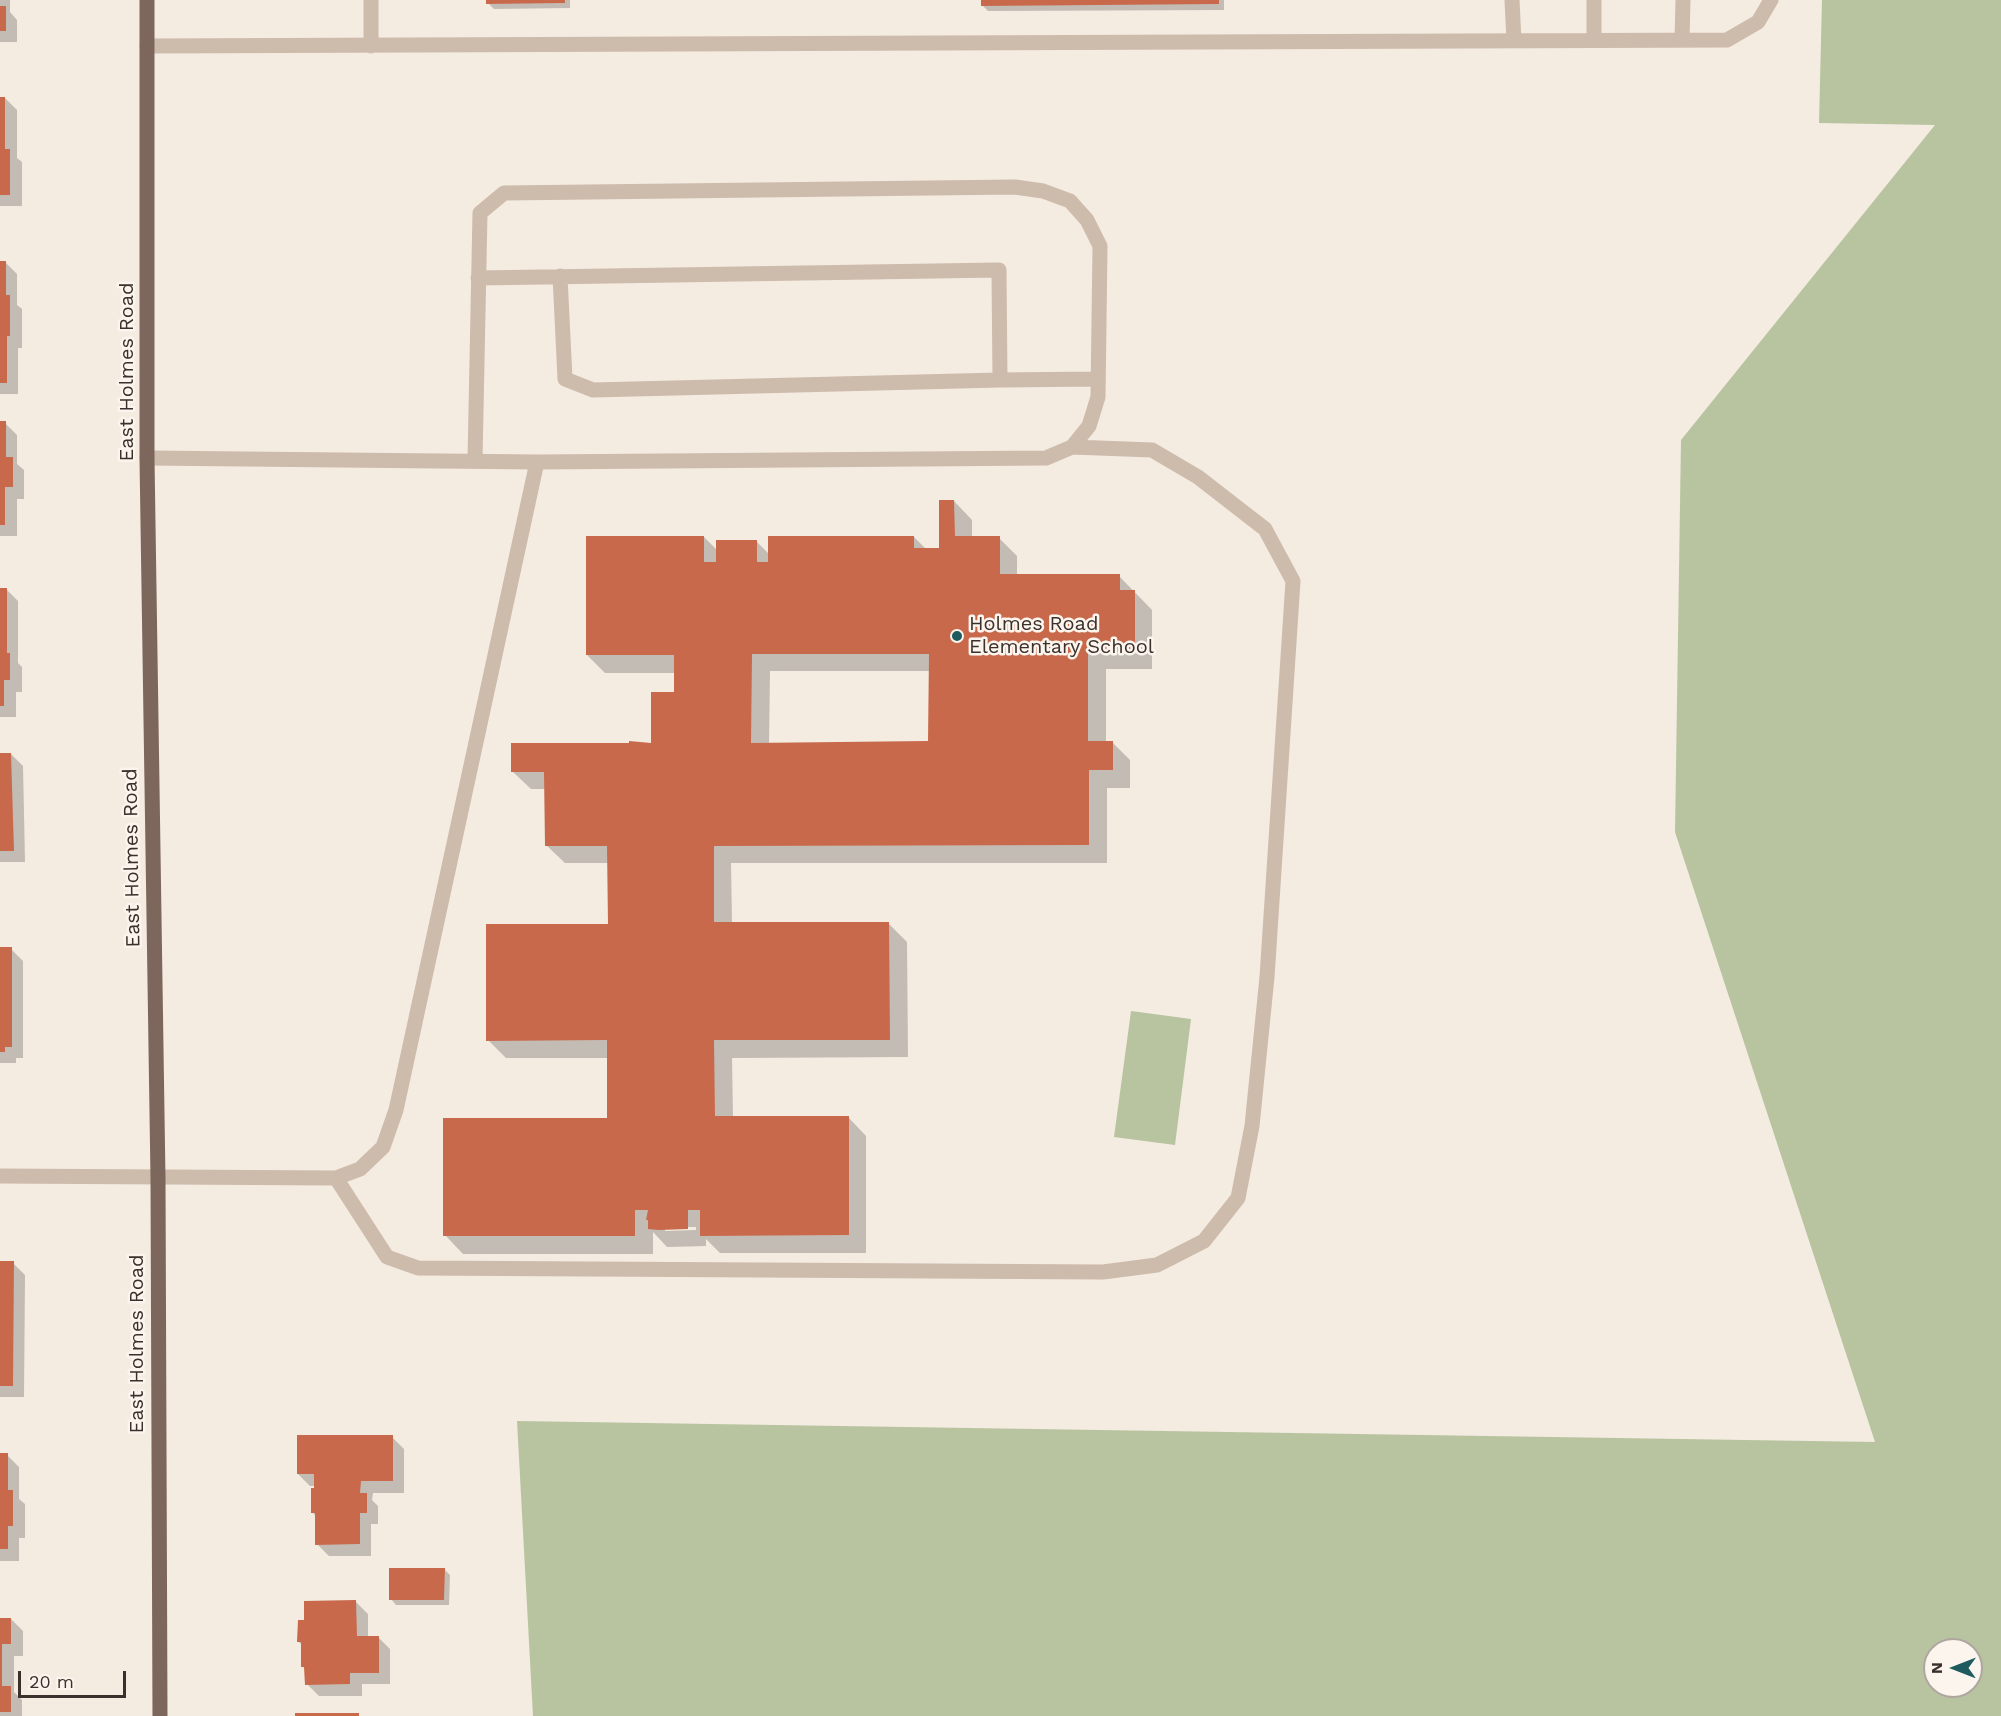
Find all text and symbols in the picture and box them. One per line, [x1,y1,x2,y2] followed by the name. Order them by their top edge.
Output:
[115,282,139,462] street label: East Holmes Road
[969,612,1154,659] place label: Holmes Road Elementary School
[950,629,964,643] marker: Holmes Road Elementary School
[118,768,146,948] street label: East Holmes Road
[125,1254,149,1434] street label: East Holmes Road
[1923,1638,1983,1698] north arrow
[21,1659,129,1697] scale bar
[1927,1662,1946,1674] text: N
[29,1671,74,1692] text: 20 m

